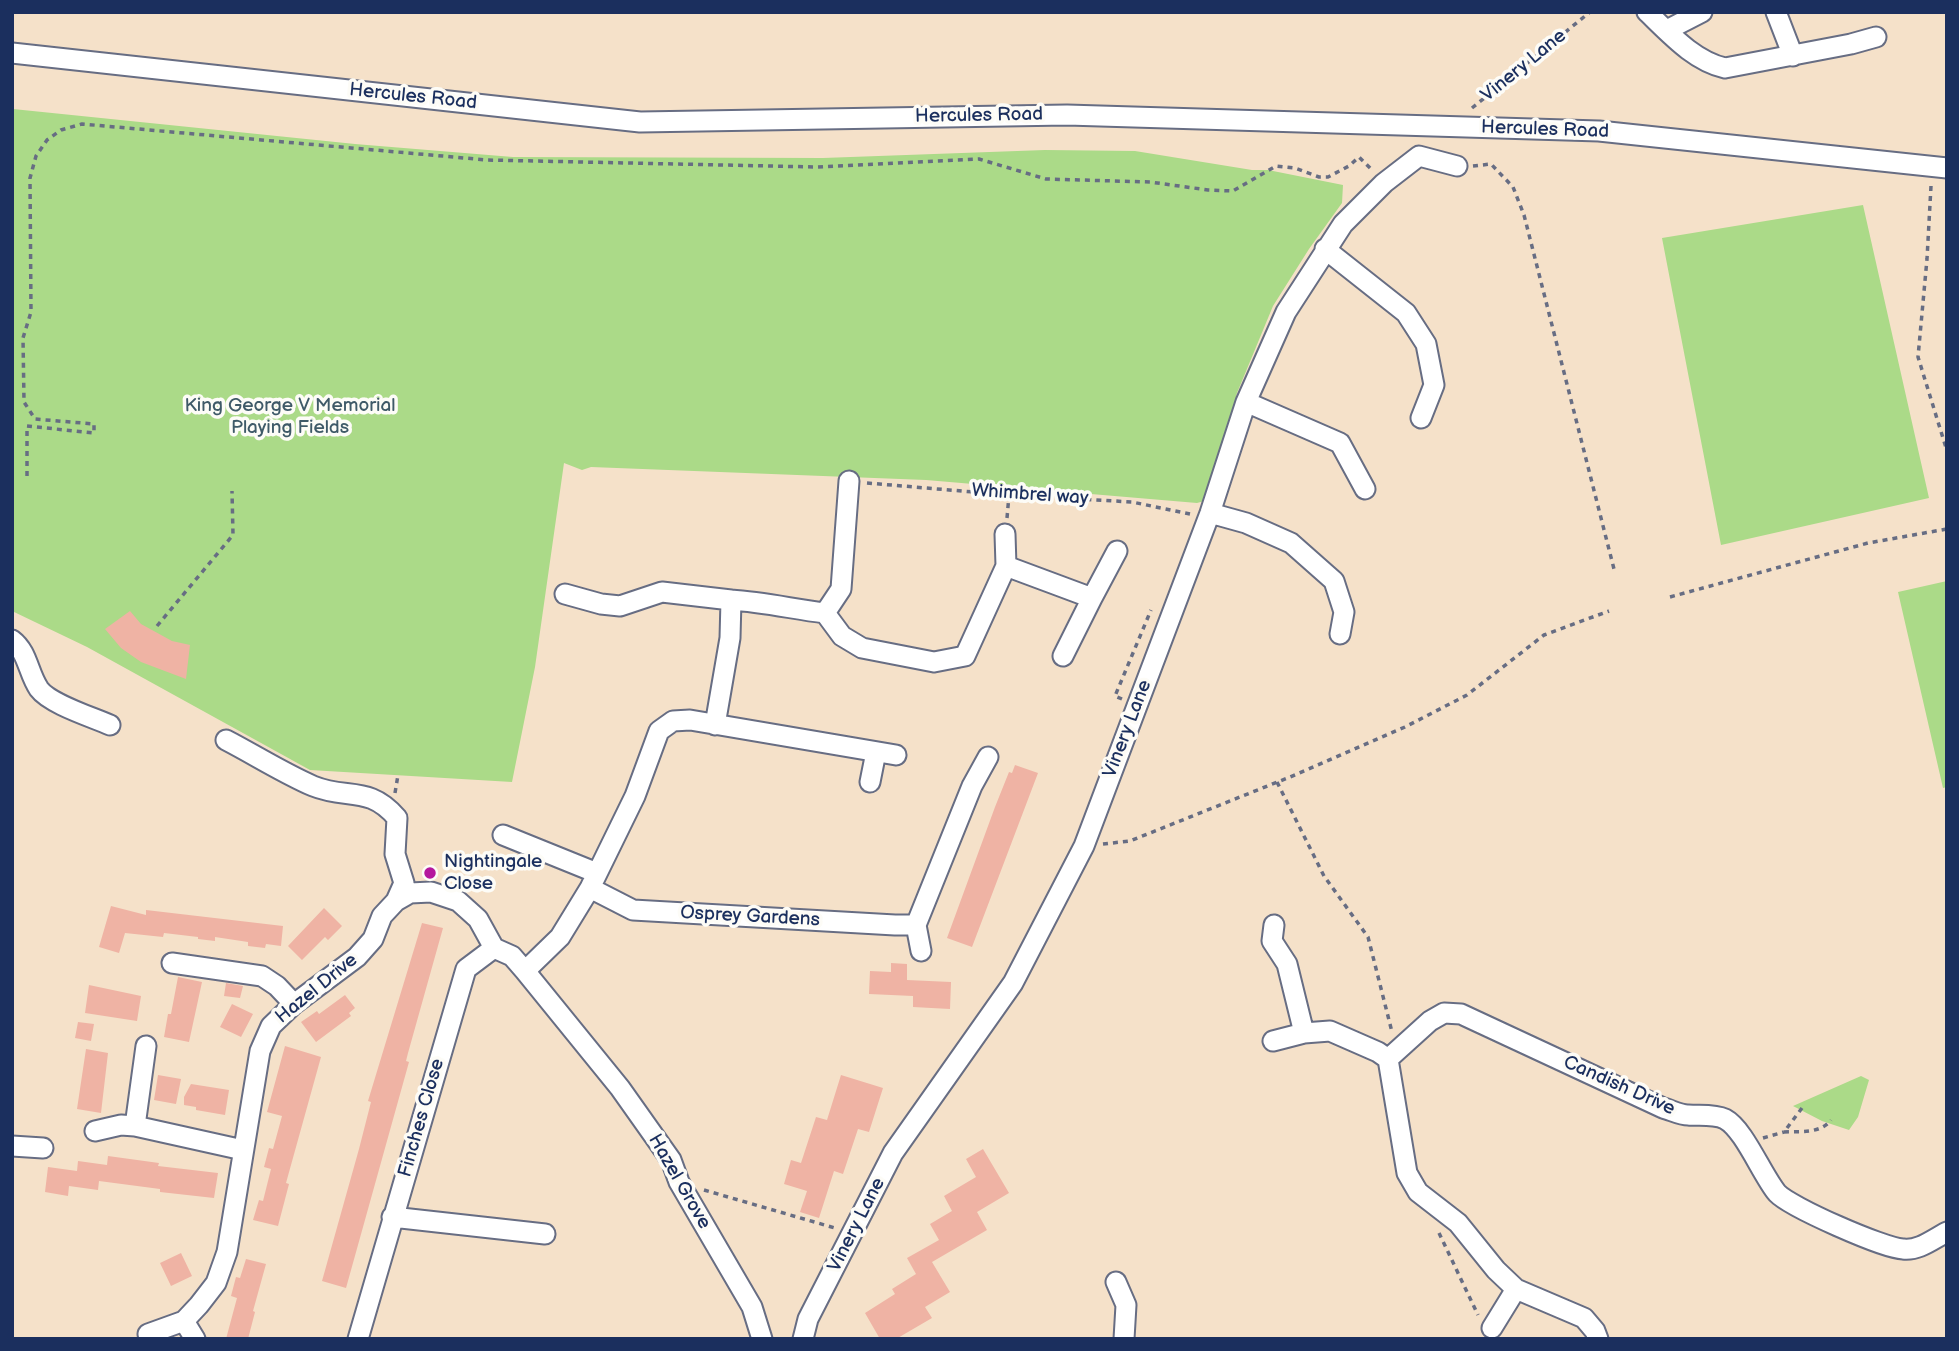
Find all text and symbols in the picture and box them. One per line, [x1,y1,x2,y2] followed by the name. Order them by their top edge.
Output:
[1477,25,1571,107] street label: Vinery Lane
[348,79,478,115] street label: Hercules Road
[915,103,1043,129] street label: Hercules Road
[1481,116,1609,144] street label: Hercules Road
[184,395,396,439] park label: King George V Memorial Playing Fields
[971,480,1089,510] street label: Whimbrel way
[1099,677,1157,781] street label: Vinery Lane
[444,851,542,895] place label: Nightingale Close
[422,865,438,881] marker: Nightingale Close
[680,902,820,932] street label: Osprey Gardens
[271,949,363,1029] street label: Hazel Drive
[1560,1051,1678,1121] street label: Candish Drive
[394,1056,450,1180] street label: Finches Close
[643,1131,715,1233] street label: Hazel Grove
[824,1174,890,1276] street label: Vinery Lane

